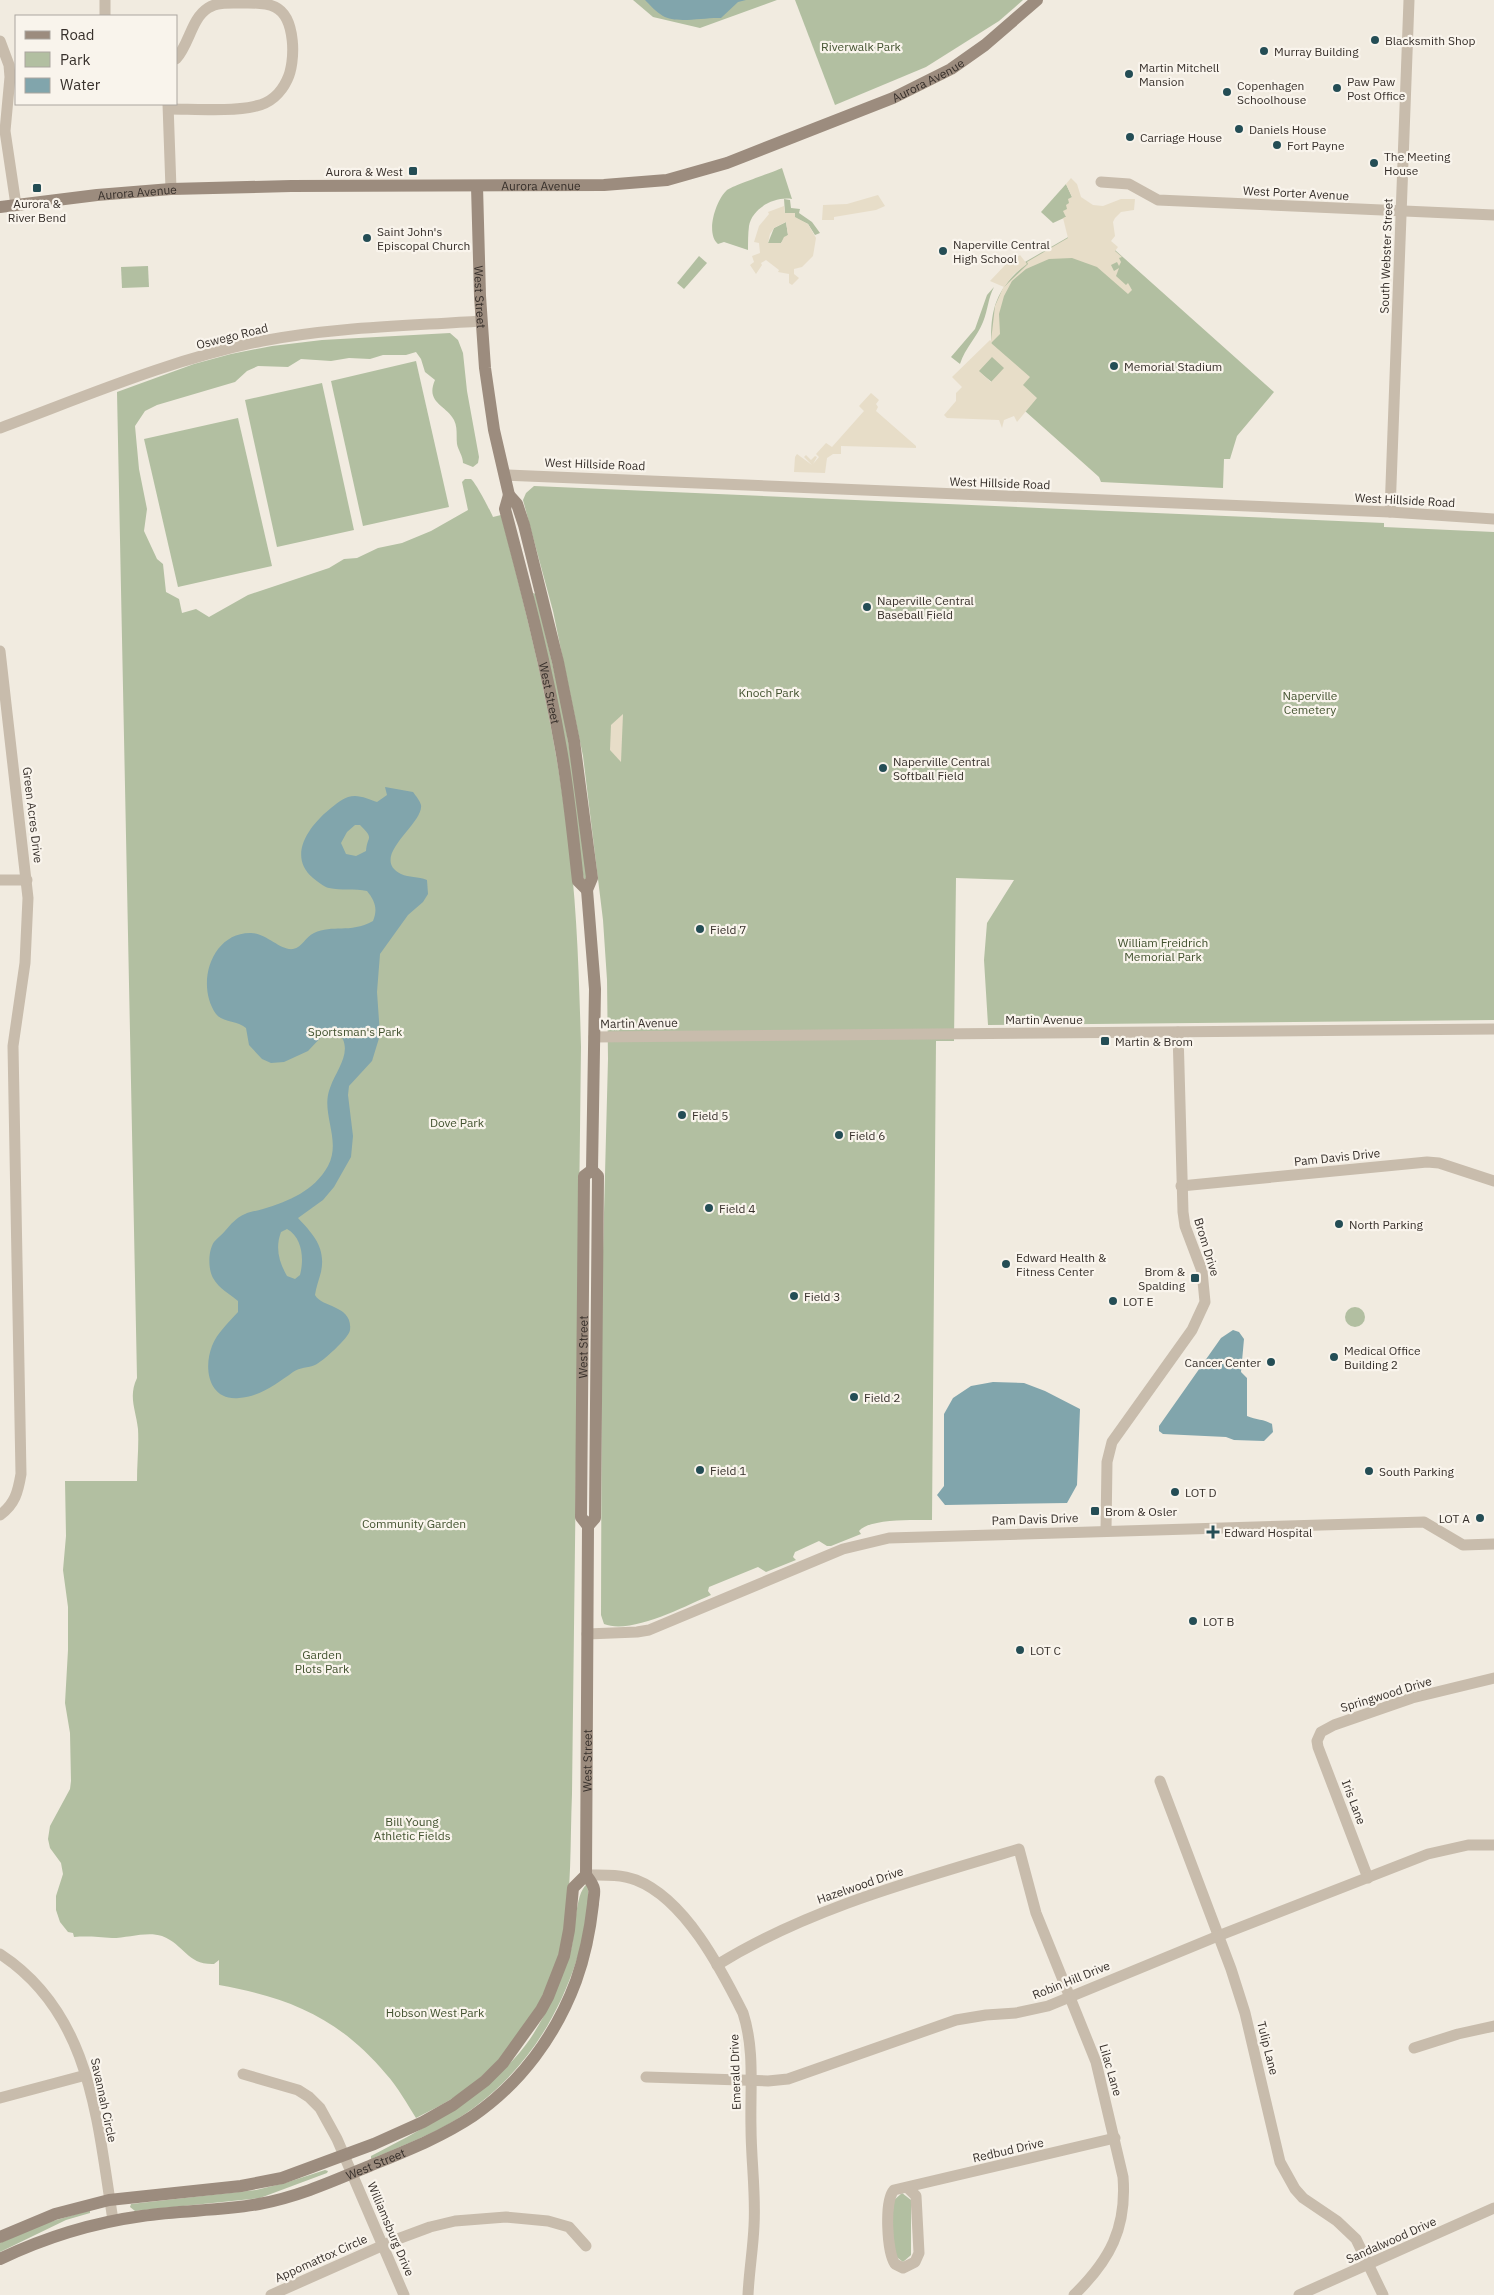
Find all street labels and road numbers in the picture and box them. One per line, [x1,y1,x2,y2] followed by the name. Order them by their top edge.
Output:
[889,55,967,105] street label: Aurora Avenue
[501,178,581,193] street label: Aurora Avenue
[97,181,177,202] street label: Aurora Avenue
[1243,183,1350,203] street label: West Porter Avenue
[1376,198,1396,314] street label: South Webster Street
[472,265,490,329] street label: West Street
[195,320,269,352] street label: Oswego Road
[544,455,646,473] street label: West Hillside Road
[949,474,1051,492] street label: West Hillside Road
[1354,490,1456,510] street label: West Hillside Road
[536,661,564,725] street label: West Street
[20,766,46,864] street label: Green Acres Drive
[1005,1012,1083,1027] street label: Martin Avenue
[600,1015,678,1031] street label: Martin Avenue
[1293,1145,1381,1169] street label: Pam Davis Drive
[1191,1216,1223,1278] street label: Brom Drive
[575,1316,590,1379] street label: West Street
[991,1510,1079,1528] street label: Pam Davis Drive
[1338,1673,1434,1715] street label: Springwood Drive
[579,1729,594,1792] street label: West Street
[1339,1778,1370,1827] street label: Iris Lane
[815,1863,906,1907] street label: Hazelwood Drive
[1030,1957,1112,2002] street label: Robin Hill Drive
[1254,2020,1282,2077] street label: Tulip Lane
[726,2033,744,2110] street label: Emerald Drive
[1096,2042,1126,2098] street label: Lilac Lane
[88,2056,120,2144] street label: Savannah Circle
[971,2134,1045,2165] street label: Redbud Drive
[343,2145,407,2183] street label: West Street
[364,2180,418,2279] street label: Williamsburg Drive
[1344,2213,1439,2267] street label: Sandalwood Drive
[272,2231,370,2285] street label: Appomattox Circle

